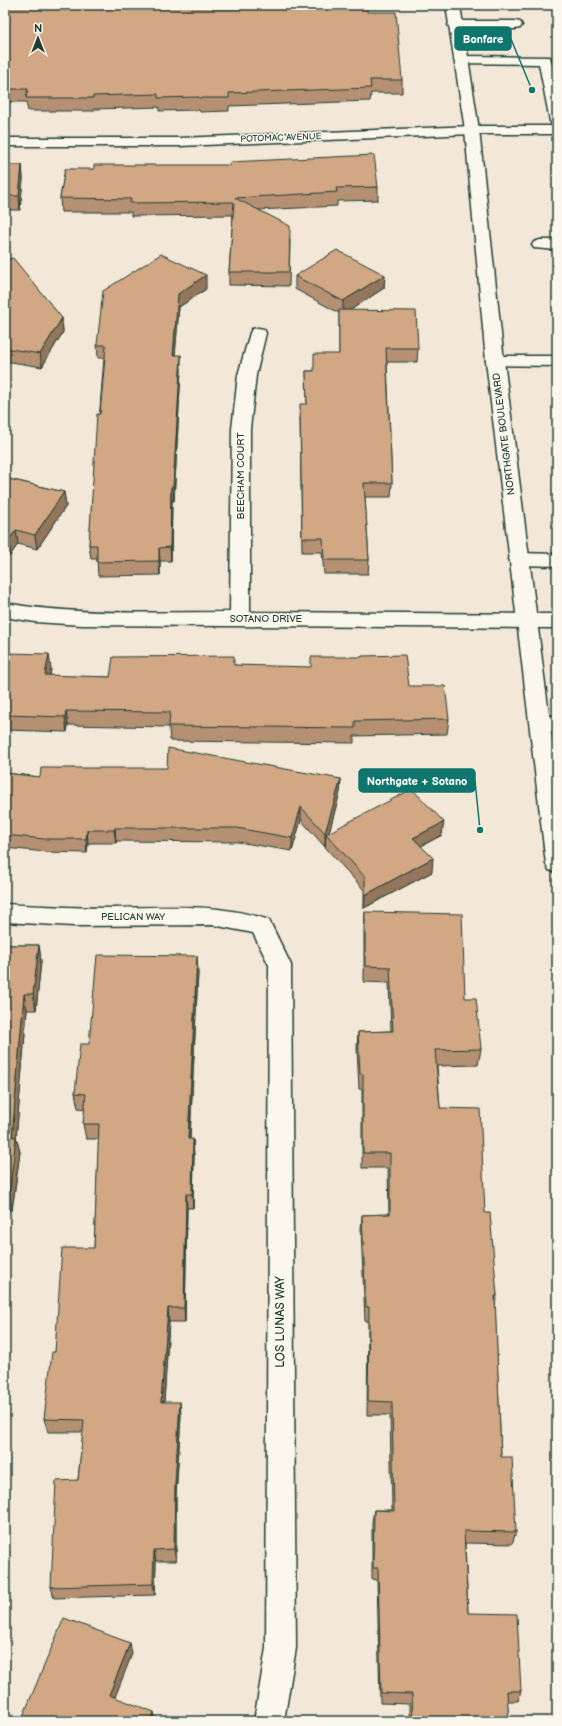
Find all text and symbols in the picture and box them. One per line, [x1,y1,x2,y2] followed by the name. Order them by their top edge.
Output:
[18,18,58,58] north arrow
[34,22,42,35] text: N
[455,27,511,50] callout: Bonfare
[463,33,503,46] text: Bonfare
[240,131,322,145] street label: POTOMAC AVENUE
[491,372,517,496] street label: NORTHGATE BOULEVARD
[235,433,247,519] street label: BEECHAM COURT
[230,613,303,625] street label: SOTANO DRIVE
[359,769,475,792] callout: Northgate + Sotano
[367,775,467,788] text: Northgate + Sotano
[101,911,165,923] street label: PELICAN WAY
[273,1275,288,1368] street label: LOS LUNAS WAY

